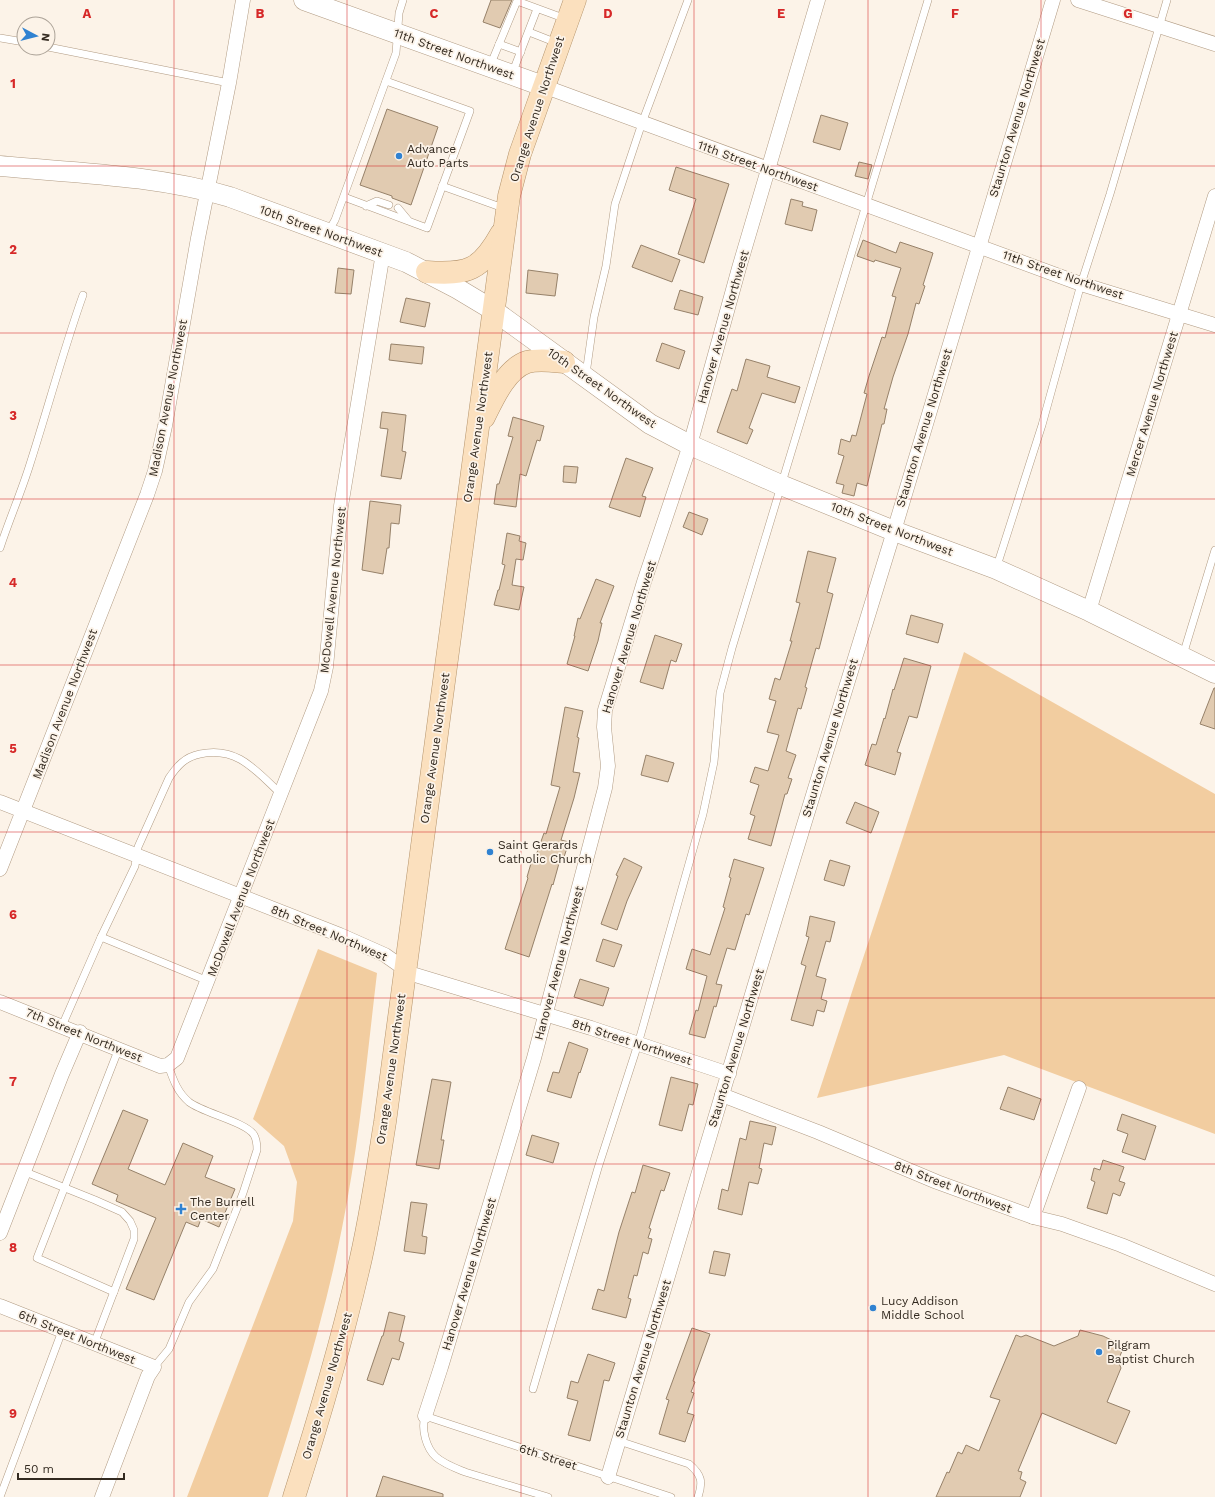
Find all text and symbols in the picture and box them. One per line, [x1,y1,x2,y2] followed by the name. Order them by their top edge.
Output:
[83,6,92,21] text: A
[256,6,265,21] text: B
[430,6,439,21] text: C
[603,6,613,21] text: D
[777,6,785,21] text: E
[951,6,959,21] text: F
[1123,6,1133,21] text: G
[16,16,56,56] north arrow
[392,26,516,82] street label: 11th Street Northwest
[38,32,52,42] text: N
[507,34,567,184] street label: Orange Avenue Northwest
[986,37,1048,199] street label: Staunton Avenue Northwest
[10,76,16,91] text: 1
[696,138,820,194] street label: 11th Street Northwest
[407,142,469,170] place label: Advance Auto Parts
[394,151,404,161] marker: Advance Auto Parts
[258,202,384,260] street label: 10th Street Northwest
[9,242,17,257] text: 2
[1001,248,1125,302] street label: 11th Street Northwest
[694,249,752,405] street label: Hanover Avenue Northwest
[146,318,190,478] street label: Madison Avenue Northwest
[1123,330,1181,478] street label: Mercer Avenue Northwest
[545,345,659,431] street label: 10th Street Northwest
[893,347,955,509] street label: Staunton Avenue Northwest
[460,351,496,503] street label: Orange Avenue Northwest
[9,408,17,423] text: 3
[829,499,955,559] street label: 10th Street Northwest
[317,506,349,674] street label: McDowell Avenue Northwest
[599,559,659,715] street label: Hanover Avenue Northwest
[9,575,18,590] text: 4
[30,627,100,781] street label: Madison Avenue Northwest
[799,657,861,819] street label: Staunton Avenue Northwest
[417,672,453,824] street label: Orange Avenue Northwest
[9,741,17,756] text: 5
[204,817,278,979] street label: McDowell Avenue Northwest
[498,838,592,866] place label: Saint Gerards Catholic Church
[485,847,495,857] marker: Saint Gerards Catholic Church
[532,884,586,1042] street label: Hanover Avenue Northwest
[269,902,389,964] street label: 8th Street Northwest
[9,907,17,922] text: 6
[705,967,767,1129] street label: Staunton Avenue Northwest
[373,993,409,1145] street label: Orange Avenue Northwest
[24,1005,144,1065] street label: 7th Street Northwest
[570,1016,694,1068] street label: 8th Street Northwest
[9,1074,17,1089] text: 7
[892,1158,1014,1216] street label: 8th Street Northwest
[190,1195,255,1223] place label: The Burrell Center
[439,1196,499,1352] street label: Hanover Avenue Northwest
[175,1203,187,1215] marker: The Burrell Center
[9,1240,17,1255] text: 8
[612,1278,674,1440] street label: Staunton Avenue Northwest
[881,1294,964,1322] place label: Lucy Addison Middle School
[868,1303,878,1313] marker: Lucy Addison Middle School
[16,1307,138,1367] street label: 6th Street Northwest
[299,1311,355,1461] street label: Orange Avenue Northwest
[1107,1338,1195,1366] place label: Pilgram Baptist Church
[1094,1347,1104,1357] marker: Pilgram Baptist Church
[9,1406,17,1421] text: 9
[517,1441,579,1473] street label: 6th Street
[18,1455,124,1481] scale bar
[24,1462,54,1476] text: 50 m

